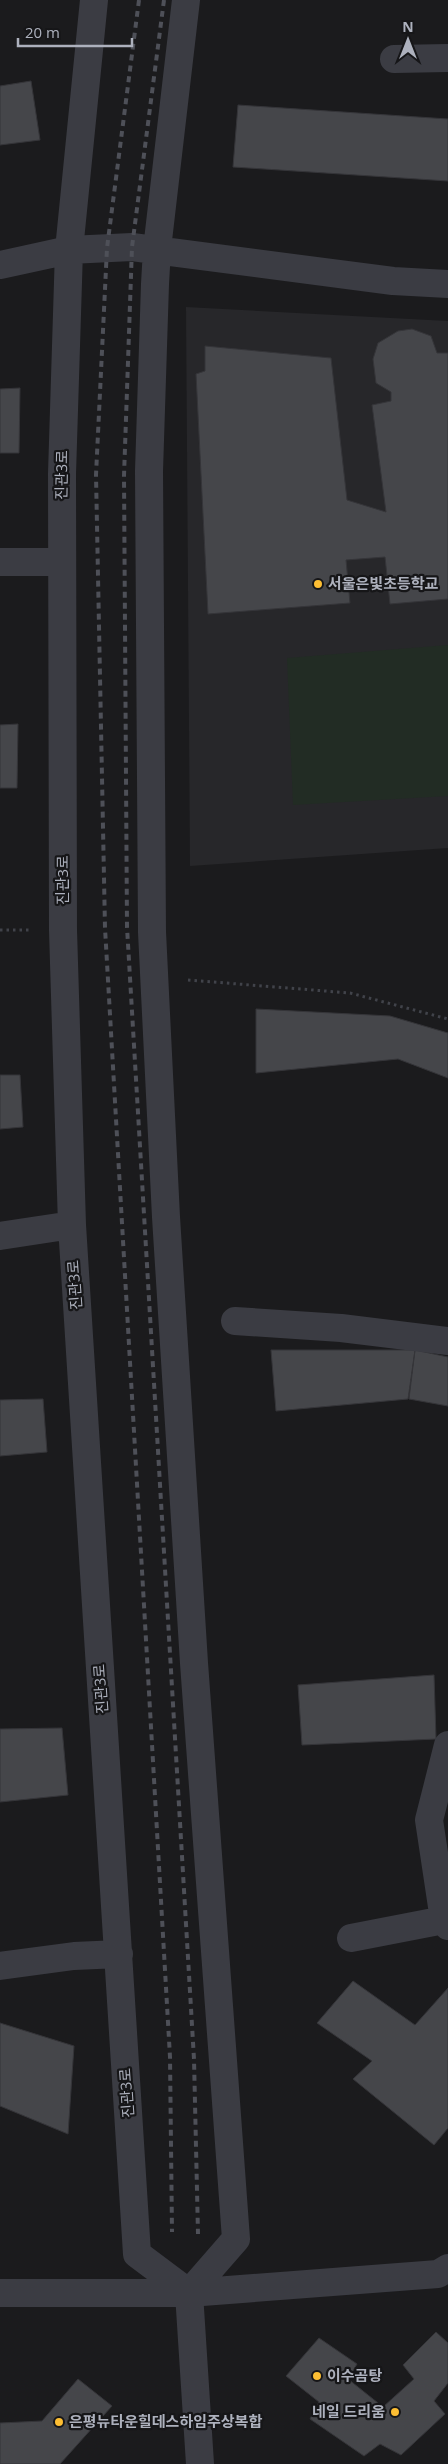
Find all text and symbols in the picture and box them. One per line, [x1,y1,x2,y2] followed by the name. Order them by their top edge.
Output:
[18,15,131,47] scale bar
[383,15,433,65] north arrow
[402,17,414,36] text: N
[25,22,60,42] text: 20 m
[51,450,71,500] street label: 진관3로
[328,573,439,593] place label: 서울은빛초등학교
[312,578,324,590] marker: 서울은빛초등학교
[52,855,72,905] street label: 진관3로
[62,1259,86,1311] street label: 진관3로
[88,1663,112,1715] street label: 진관3로
[114,2067,138,2119] street label: 진관3로
[327,2365,382,2385] place label: 이수곰탕
[311,2370,323,2382] marker: 이수곰탕
[312,2401,385,2421] place label: 네일 드리움
[389,2406,401,2418] marker: 네일 드리움
[69,2411,262,2431] place label: 은평뉴타운힐데스하임주상복합
[53,2416,65,2428] marker: 은평뉴타운힐데스하임주상복합

